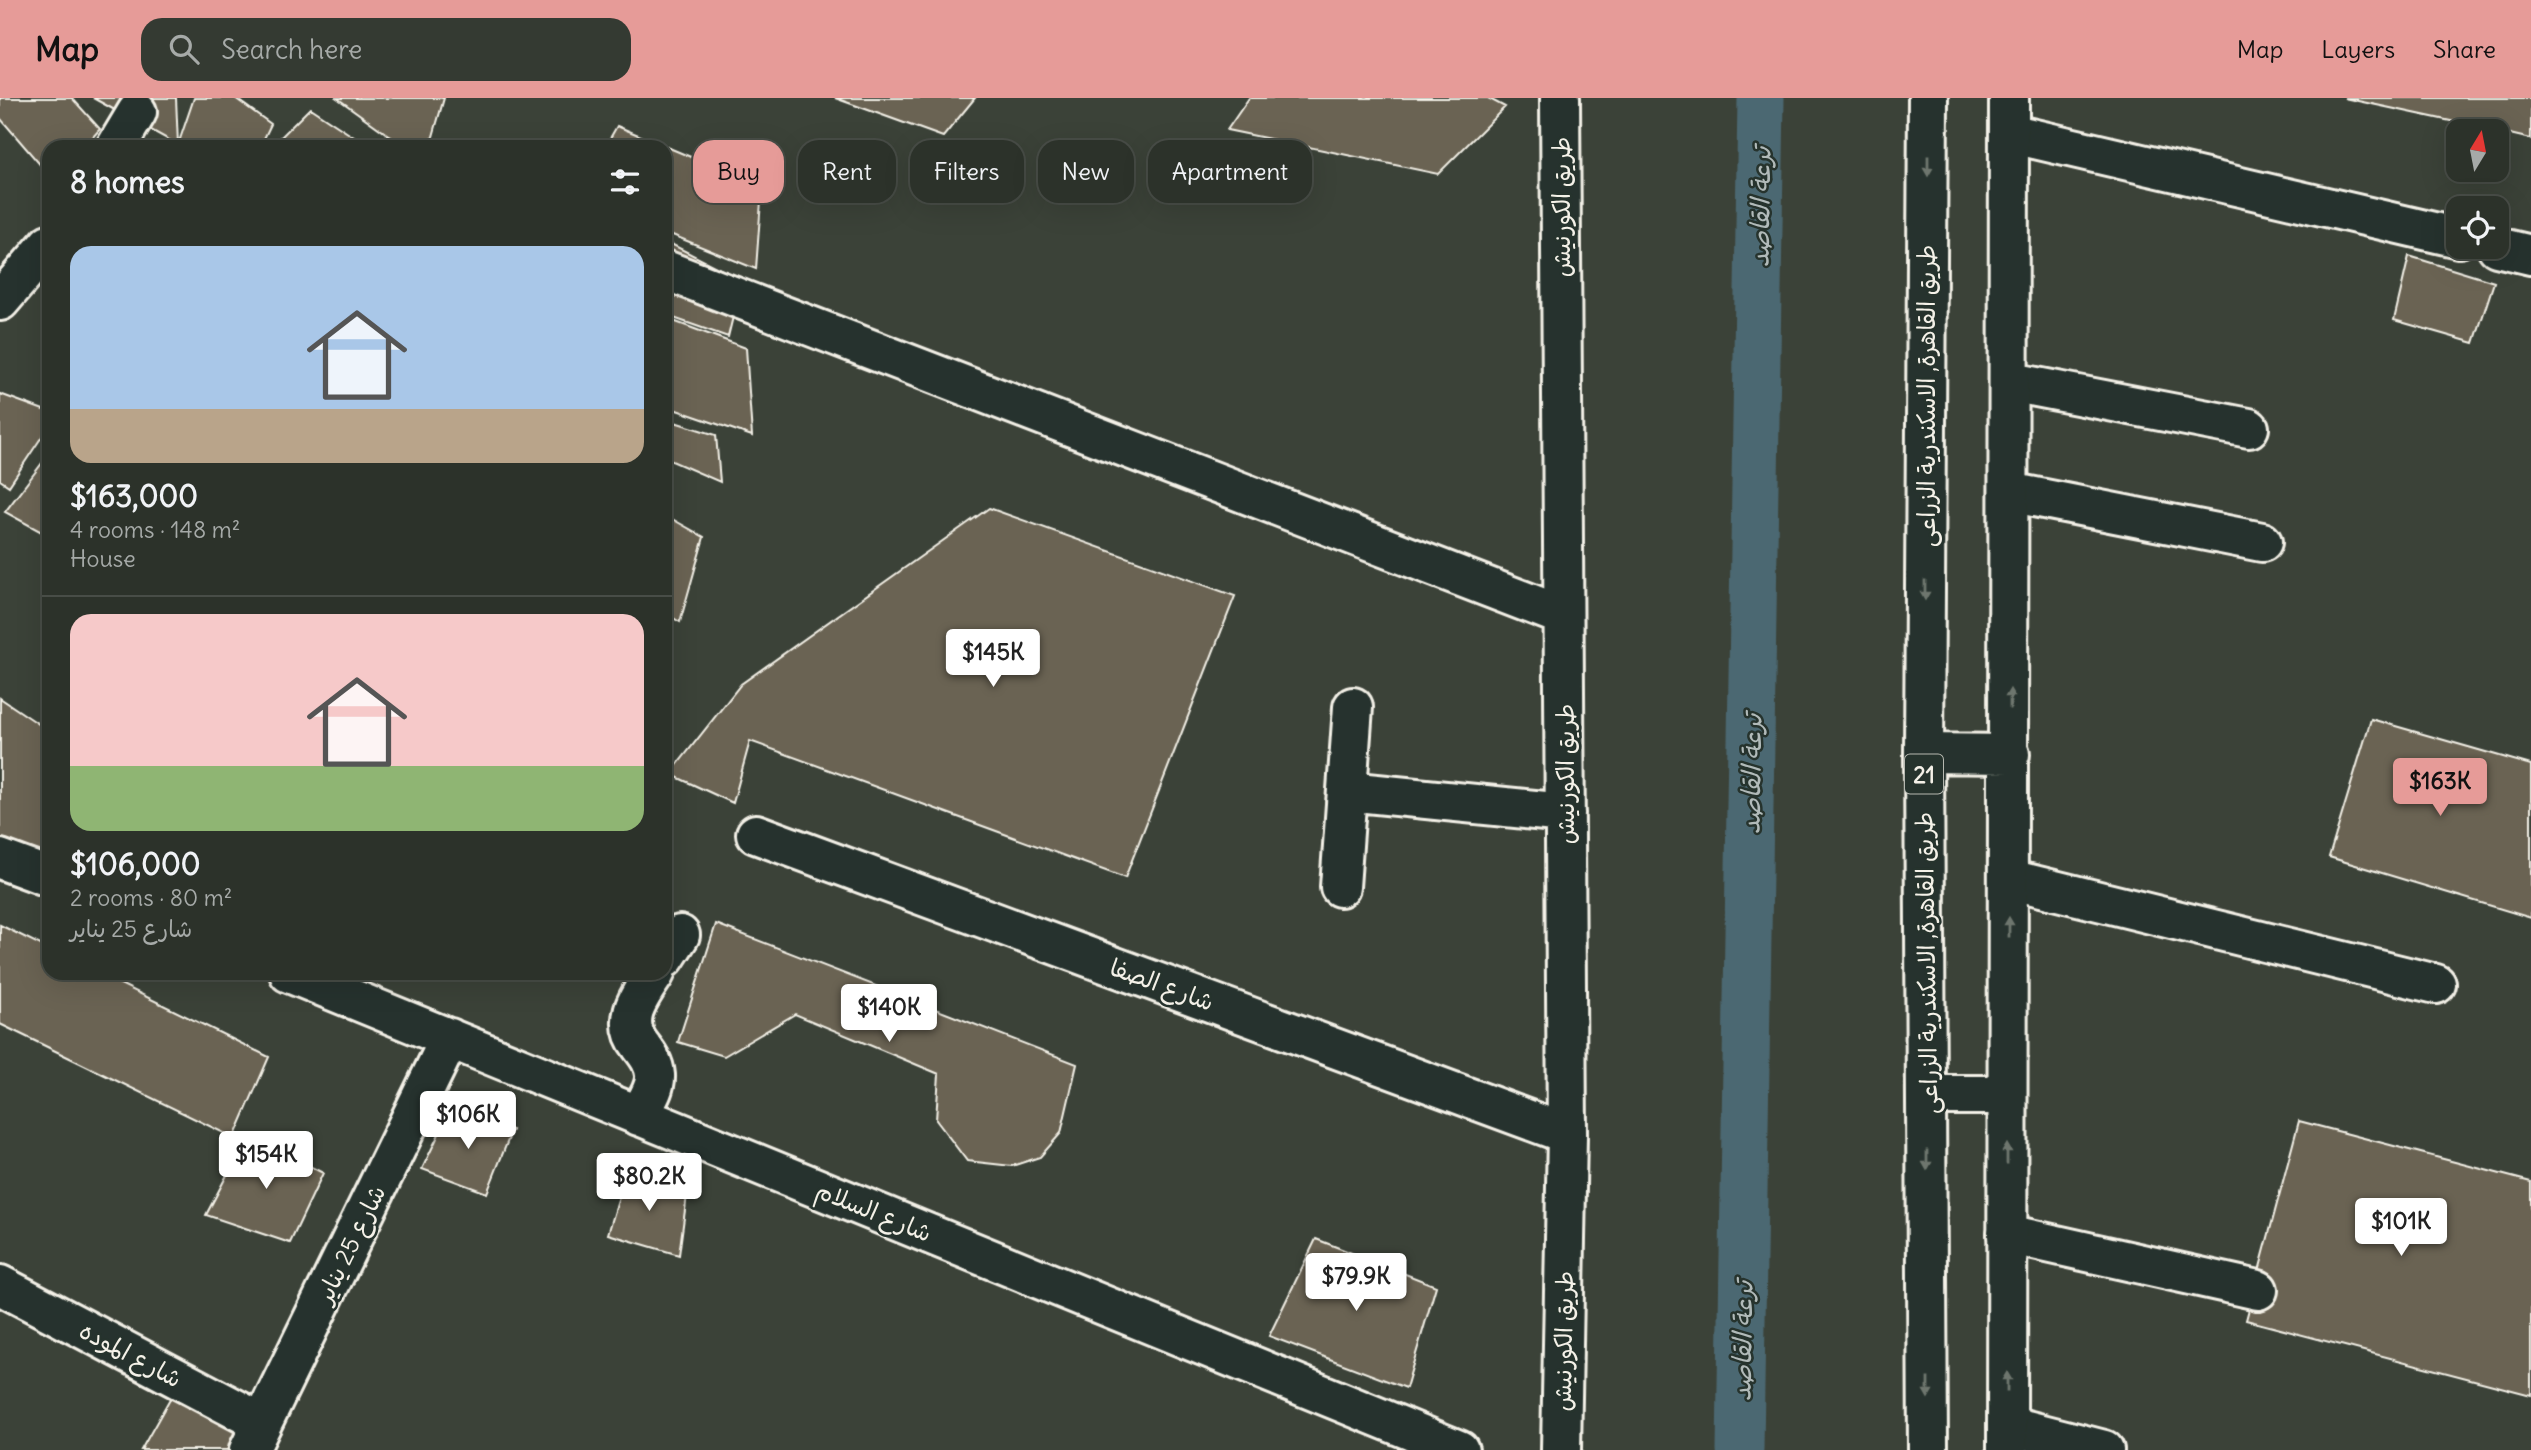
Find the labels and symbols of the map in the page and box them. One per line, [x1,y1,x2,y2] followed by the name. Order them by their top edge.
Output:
[2446,119,2510,182] north arrow
[1546,137,1577,277] street label: طريق الكورنيش
[1742,142,1778,268] water label: ترعة القاصد
[1922,155,1934,177] one-way arrow
[1911,245,1942,547] street label: طريق القاهرة, الاسكندرية الزراعى
[1919,579,1931,601] one-way arrow
[944,630,1042,689] pin: $145K
[2004,688,2016,710] one-way arrow
[1550,704,1581,844] street label: طريق الكورنيش
[1733,709,1769,835] water label: ترعة القاصد
[1905,754,1943,794] road number: 21
[2391,758,2489,818] pin: $163K
[1908,812,1945,1114] street label: طريق القاهرة, الاسكندرية الزراعى
[2003,916,2015,938] one-way arrow
[1105,951,1218,1019] street label: شارع الصفا
[840,984,938,1044] pin: $140K
[419,1091,517,1151] pin: $106K
[217,1132,315,1191] pin: $154K
[2001,1143,2013,1165] one-way arrow
[1921,1149,1933,1171] one-way arrow
[592,1154,706,1213] pin: $80.2K
[810,1174,936,1251] street label: شارع السلام
[308,1180,394,1311] street label: شارع 25 يناير
[2352,1198,2450,1258] pin: $101K
[1299,1254,1413,1313] pin: $79.9K
[1547,1271,1580,1412] street label: طريق الكورنيش
[1724,1276,1760,1402] water label: ترعة القاصد
[73,1315,187,1396] street label: شارع الموده
[2001,1371,2013,1393] one-way arrow
[1922,1377,1934,1399] one-way arrow

